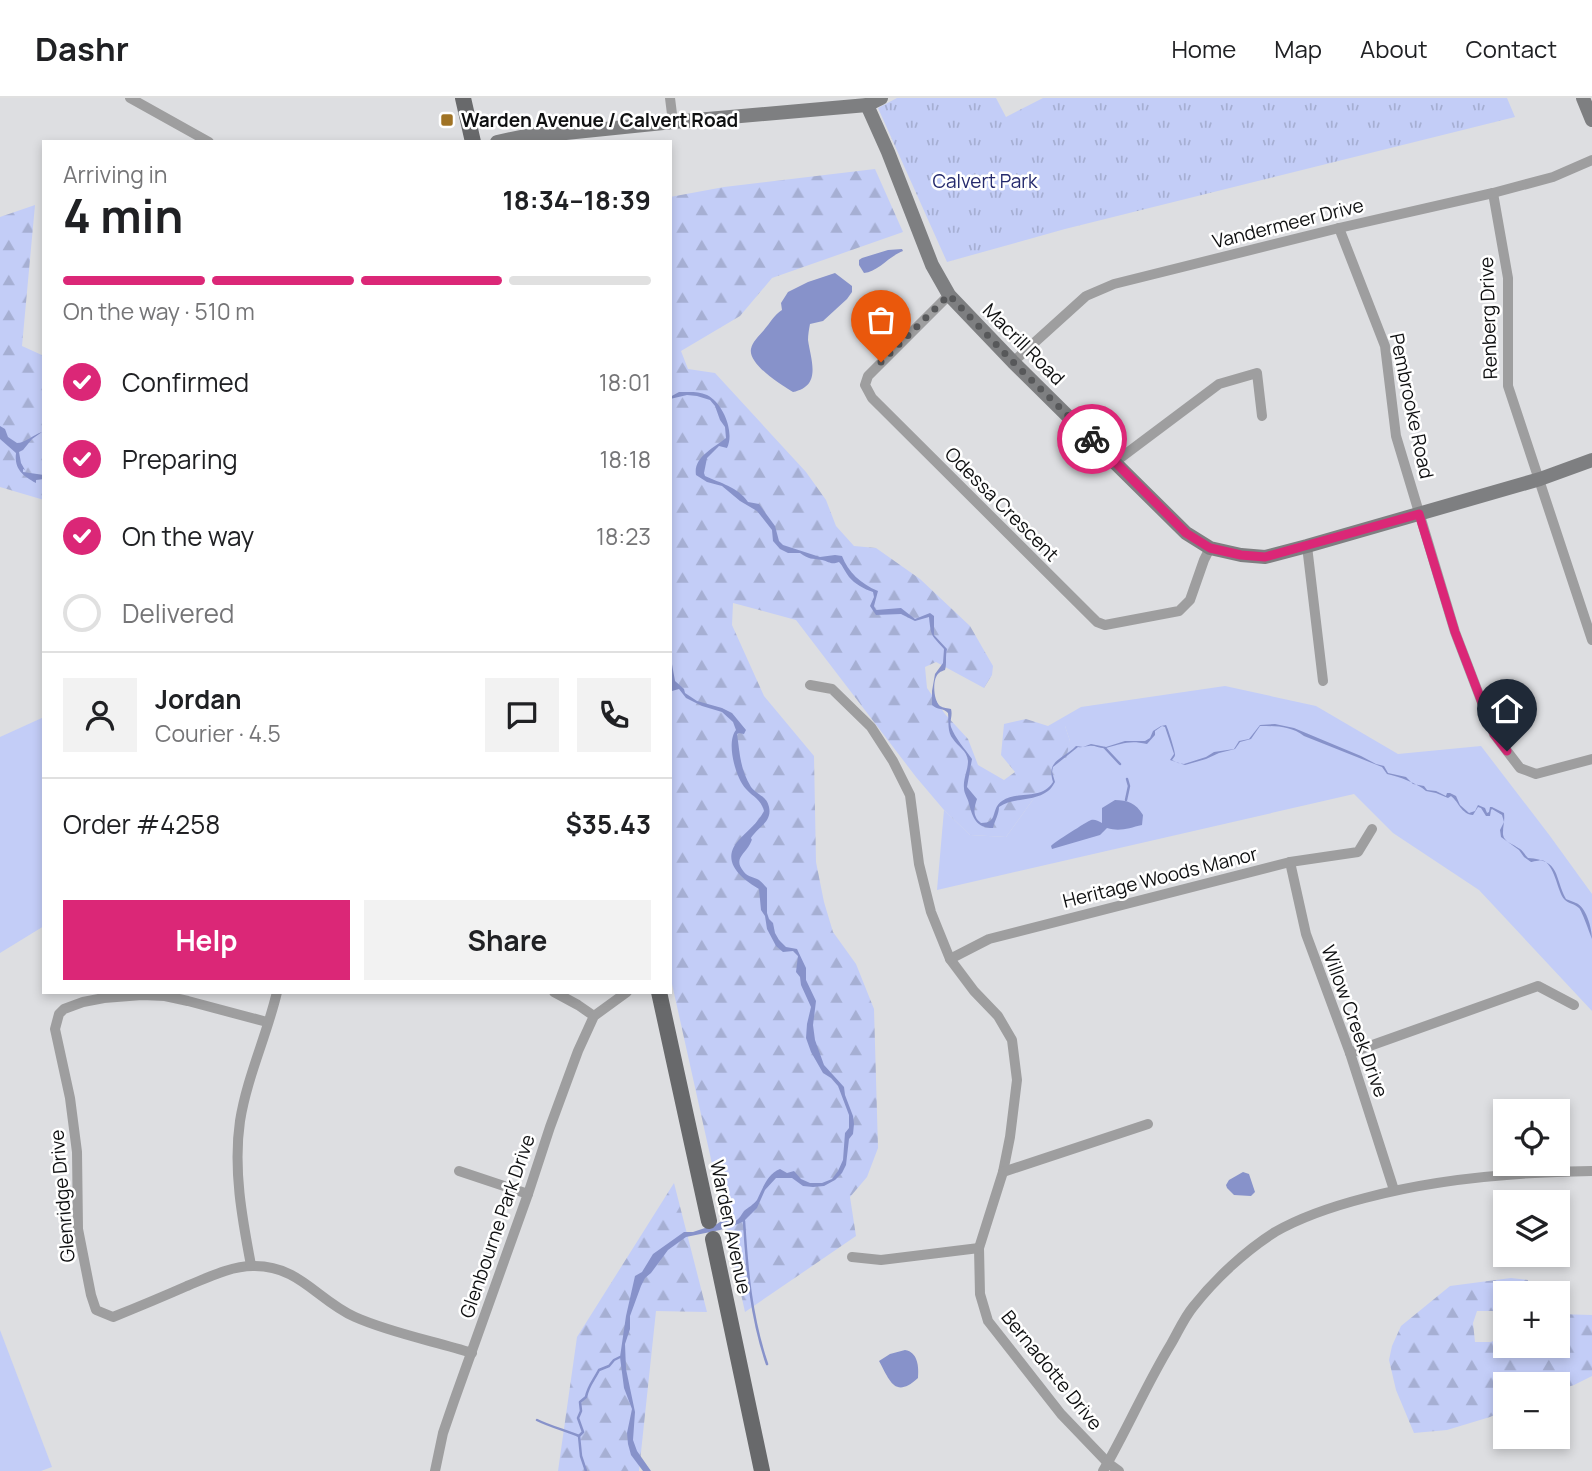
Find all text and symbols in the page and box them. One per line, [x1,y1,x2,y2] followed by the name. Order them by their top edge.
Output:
[35,26,129,71] text: Dashr
[1171,32,1236,65] text: Home
[1274,32,1322,65] text: Map
[1360,32,1428,65] text: About
[1466,32,1557,65] text: Contact
[461,107,738,133] place label: Warden Avenue / Calvert Road
[439,112,455,128] marker: Warden Avenue / Calvert Road
[63,158,168,190] text: Arriving in
[932,168,1038,194] park label: Calvert Park
[502,182,651,218] text: 18:34–18:39
[63,184,183,247] text: 4 min
[1210,192,1366,254] street label: Vandermeer Drive
[1473,256,1503,380] street label: Renberg Drive
[851,290,911,362] pin
[63,295,255,327] text: On the way · 510 m
[977,297,1071,391] street label: Macrill Road
[862,301,900,339] icon: bag
[1384,331,1440,481] street label: Pembrooke Road
[63,363,101,401] icon: check
[122,364,249,400] text: Confirmed
[599,366,651,398] text: 18:01
[1057,404,1127,474] courier
[1073,420,1111,458] icon: bike
[63,440,101,478] icon: check
[122,441,238,477] text: Preparing
[939,441,1065,567] street label: Odessa Crescent
[599,443,651,475] text: 18:18
[63,517,101,555] icon: check
[122,518,254,554] text: On the way
[596,520,651,552] text: 18:23
[122,595,234,631] text: Delivered
[63,678,137,752] button: person
[485,678,559,752] button: chat
[577,678,651,752] button: phone
[1477,679,1537,751] pin
[155,681,241,717] text: Jordan
[1488,690,1526,728] icon: home
[155,717,281,749] text: Courier · 4.5
[63,806,220,842] text: Order #4258
[565,806,651,842] text: $35.43
[1060,840,1260,914] street label: Heritage Woods Manor
[63,900,350,980] button: Help
[364,900,651,980] button: Share
[1315,941,1395,1101] street label: Willow Creek Drive
[1493,1099,1570,1449] map controls
[1493,1099,1570,1176] button: locate
[43,1129,81,1263] street label: Glenridge Drive
[453,1131,541,1321] street label: Glenbourne Park Drive
[704,1158,758,1296] street label: Warden Avenue
[1493,1190,1570,1267] button: layers
[1493,1281,1570,1358] button: +
[996,1305,1108,1435] street label: Bernadotte Drive
[1493,1372,1570,1449] button: −

